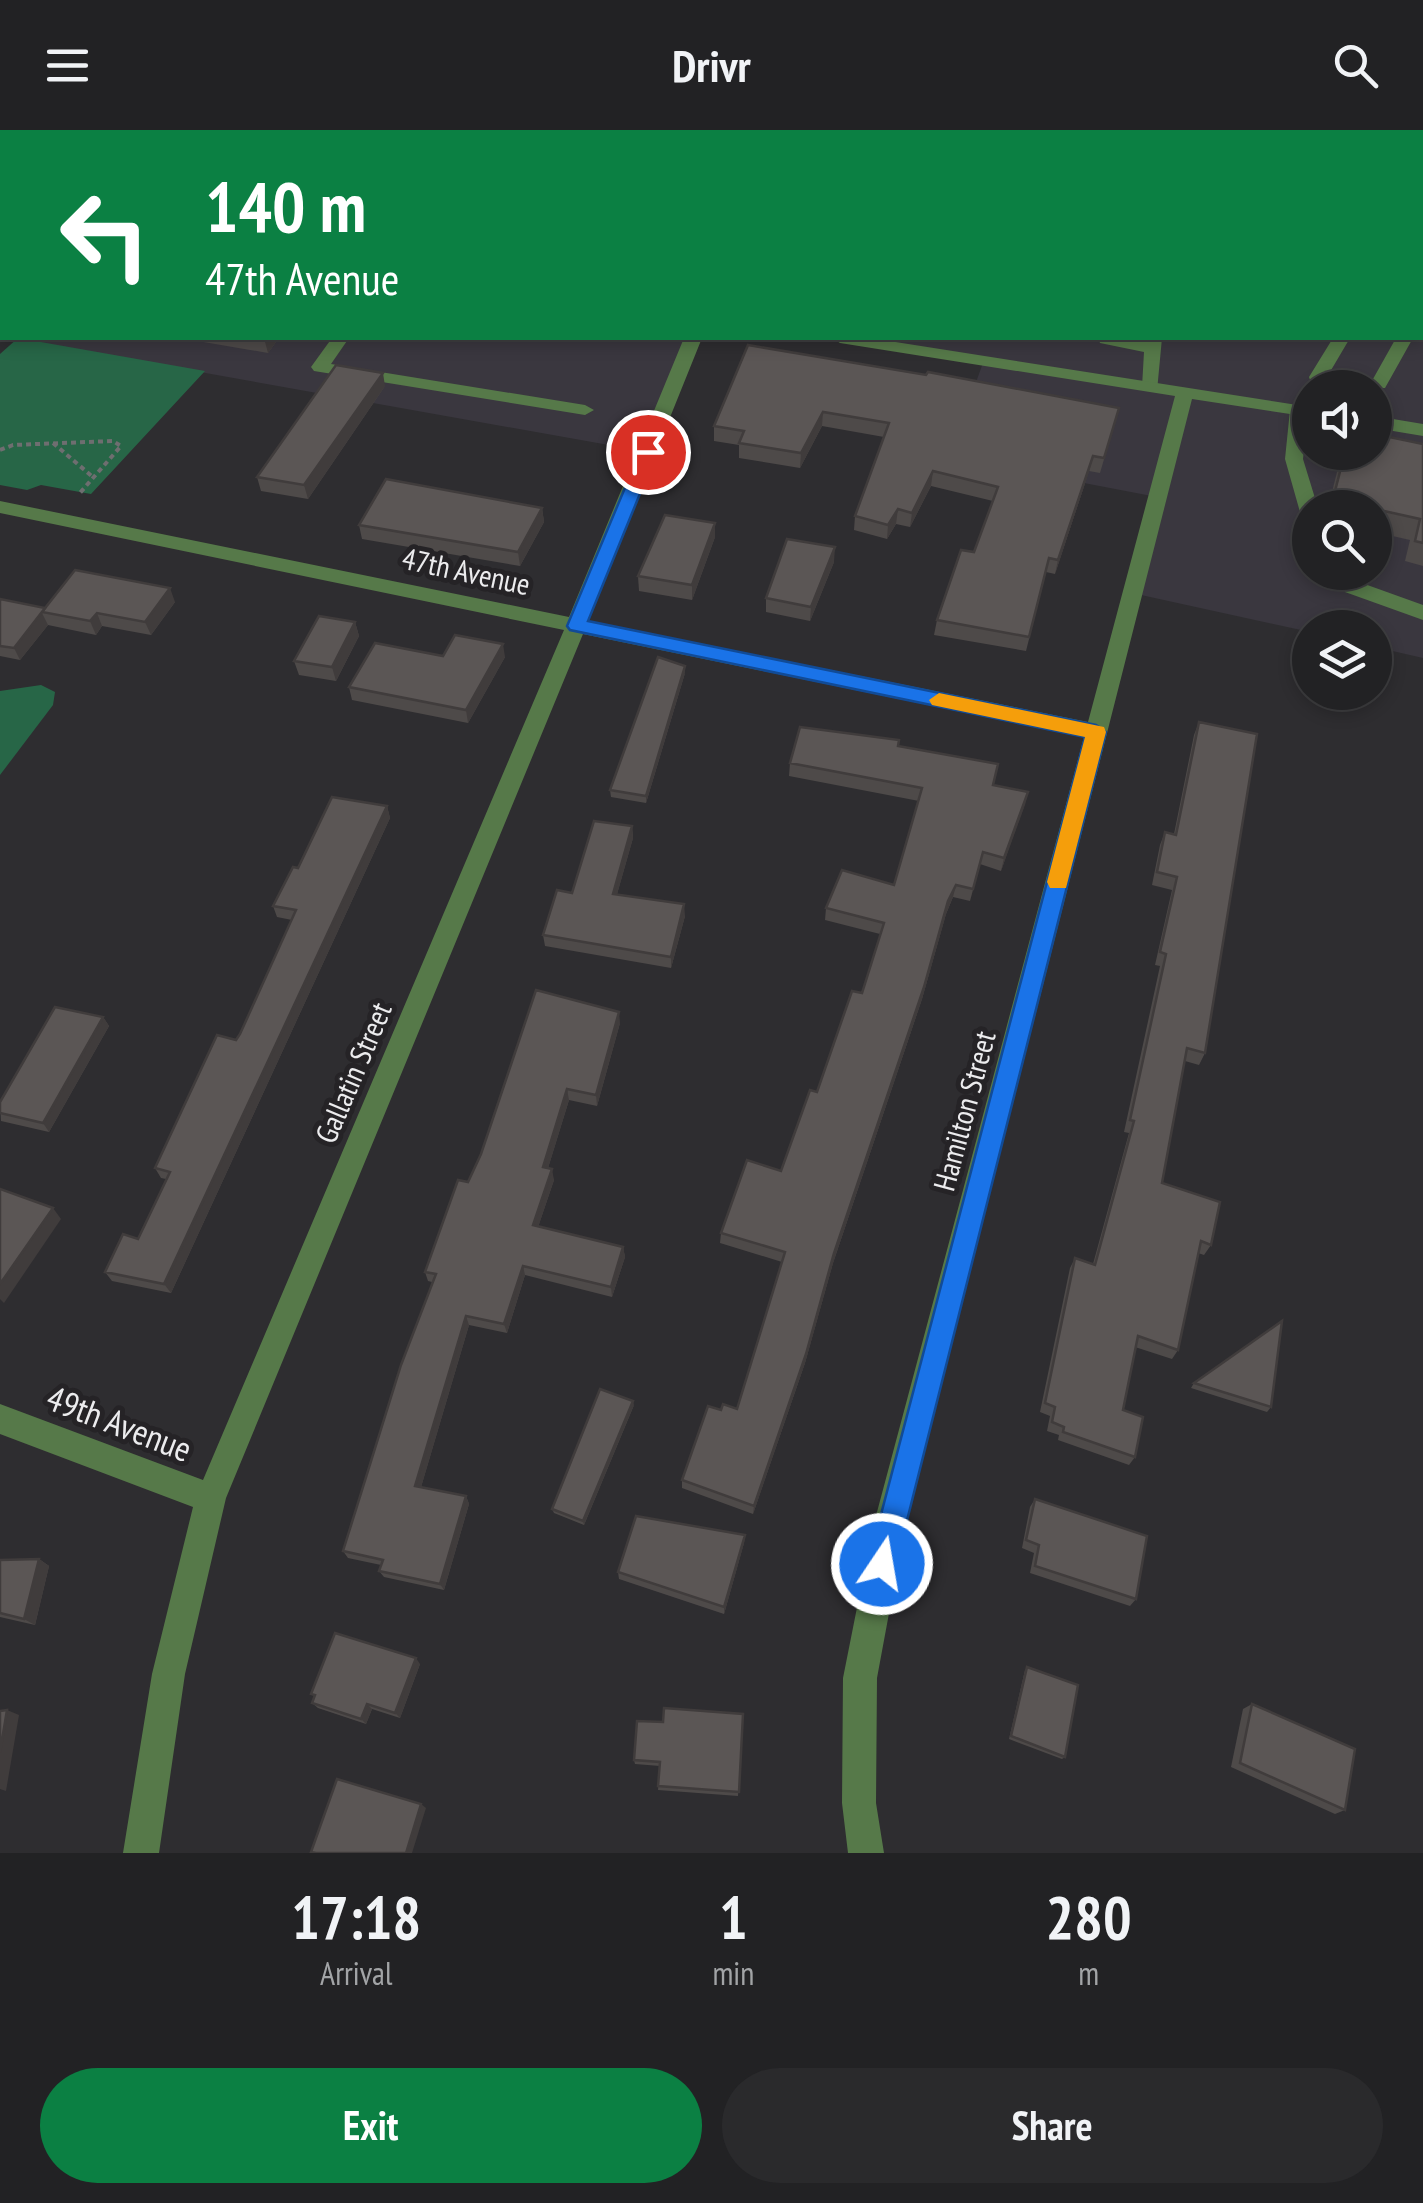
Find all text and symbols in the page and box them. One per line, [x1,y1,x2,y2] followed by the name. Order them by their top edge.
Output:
[672,36,751,94] text: Drivr
[40,38,95,93] icon: menu
[1328,38,1383,93] icon: search
[205,161,366,251] text: 140 m
[40,170,170,300] icon: left
[205,249,399,307] text: 47th Avenue
[1292,370,1392,710] map controls
[1292,370,1392,470] button: sound
[606,410,691,495] pin
[621,425,676,480] icon: arrive
[1292,490,1392,590] button: search
[399,538,534,603] street label: 47th Avenue
[1292,610,1392,710] button: layers
[306,995,400,1149] street label: Gallatin Street
[924,1026,1004,1195] street label: Hamilton Street
[40,1374,198,1472] street label: 49th Avenue
[830,1512,934,1616] position arrow
[291,1878,421,1956] text: 17:18
[719,1878,748,1956] text: 1
[1046,1878,1132,1956] text: 280
[320,1952,392,1994] text: Arrival
[712,1952,754,1994] text: min
[1078,1952,1099,1994] text: m
[40,2068,702,2183] button: Exit
[722,2068,1383,2183] button: Share

